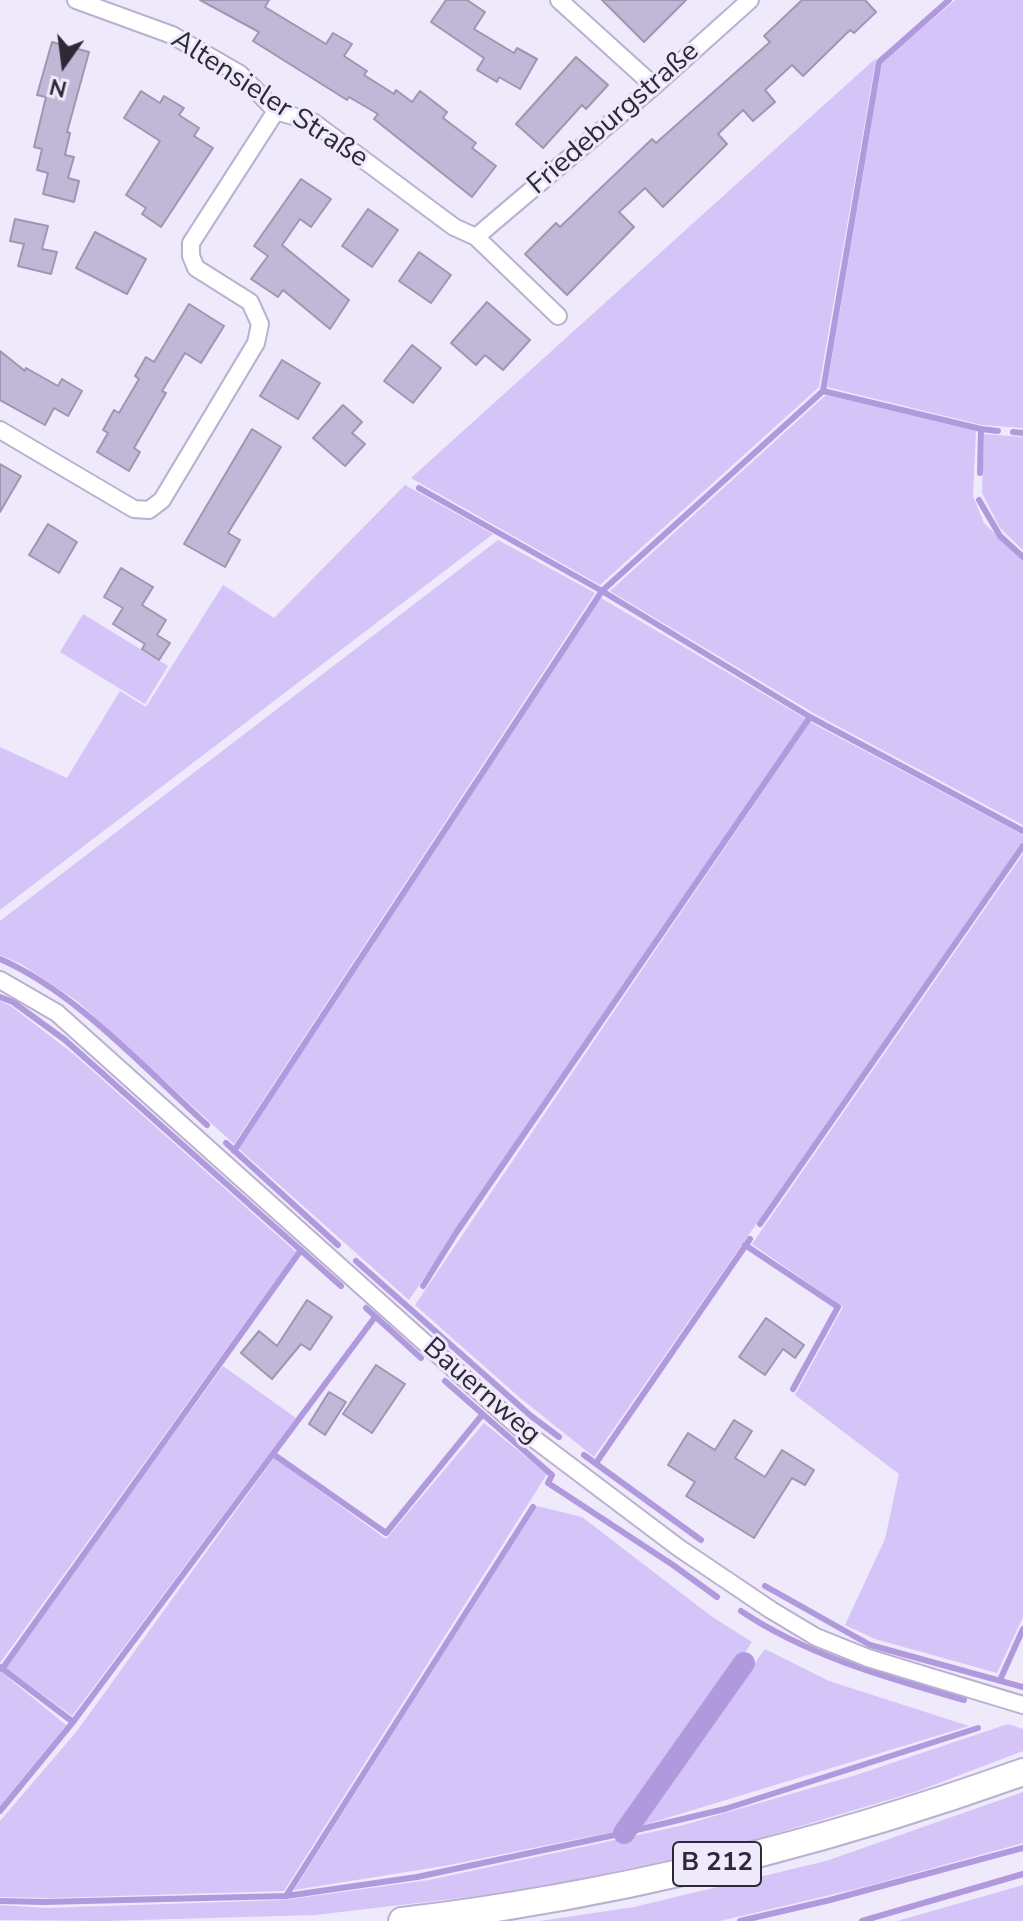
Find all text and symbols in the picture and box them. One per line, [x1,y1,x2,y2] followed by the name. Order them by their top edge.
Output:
[24,24,104,104] north arrow
[164,24,374,176] street label: Altensieler Straße
[521,35,707,203] street label: Friedeburgstraße
[47,71,70,104] text: N
[415,1332,547,1452] street label: Bauernweg
[673,1842,761,1886] road number: B 212

